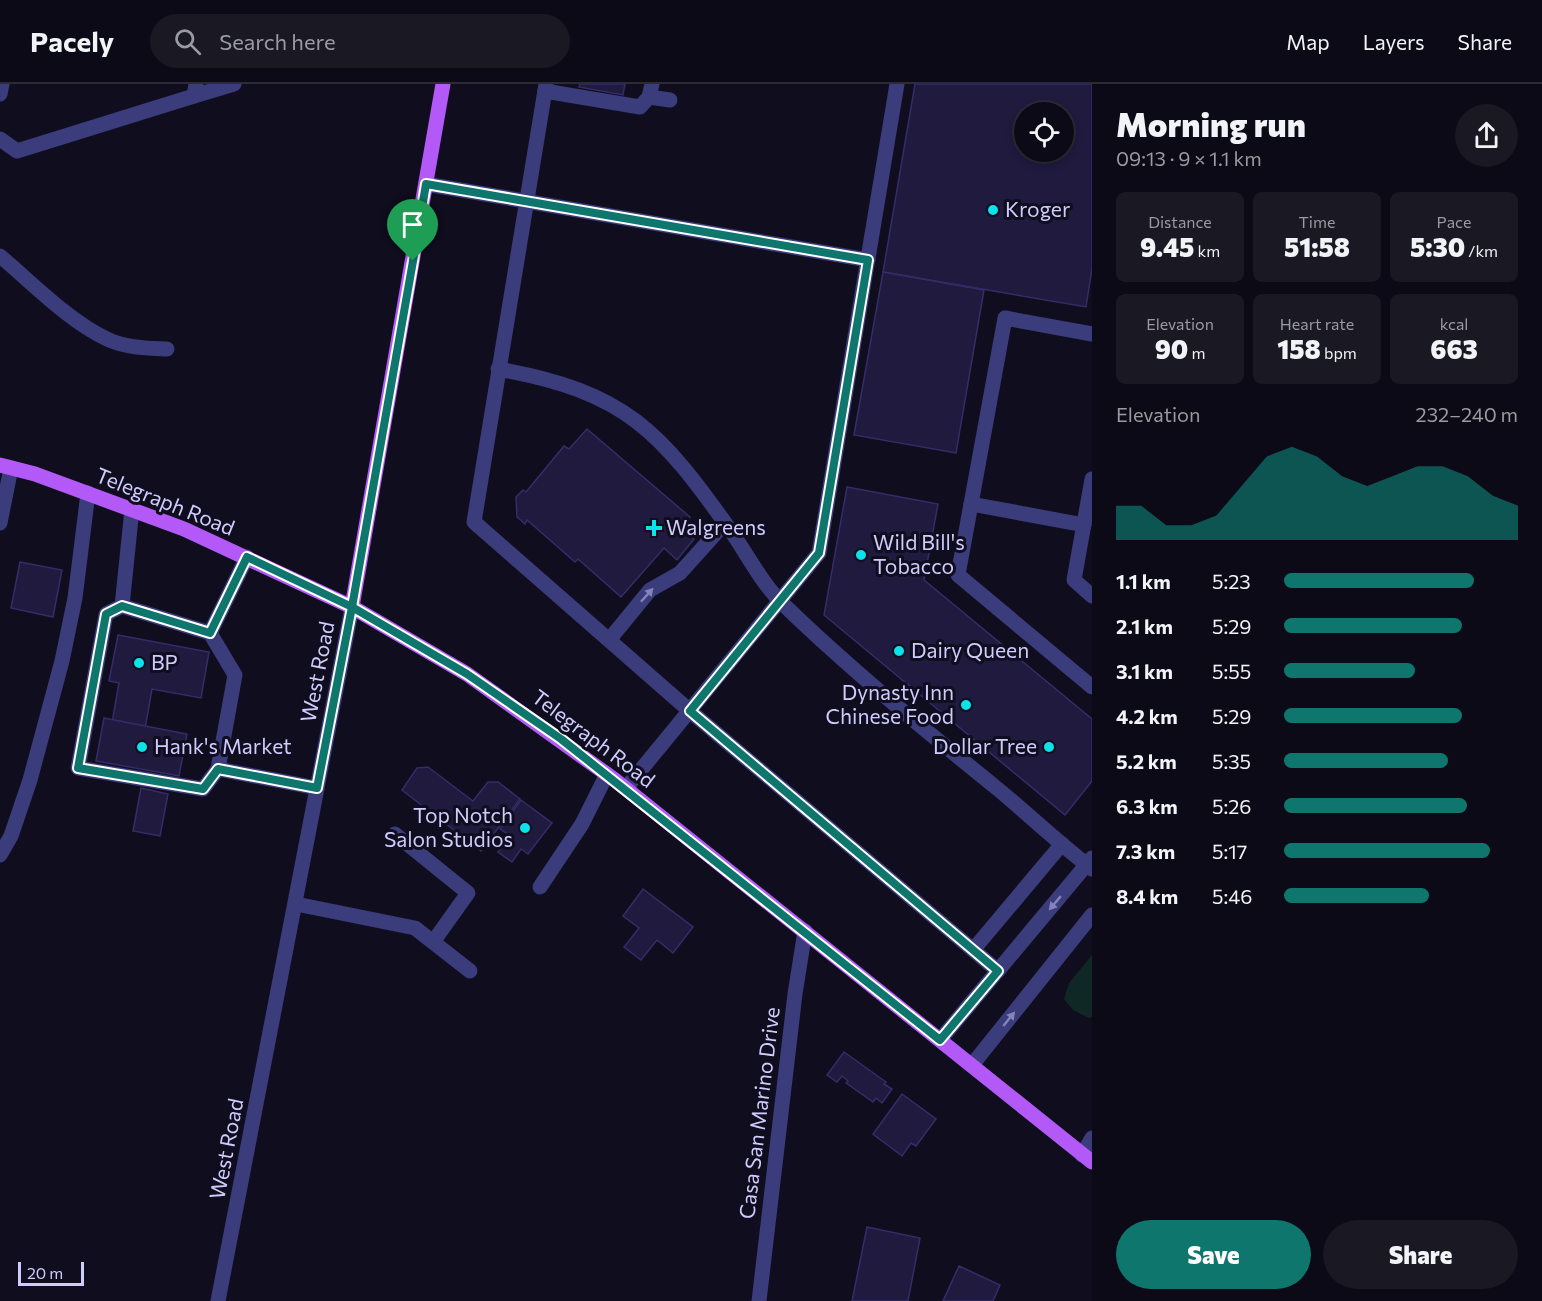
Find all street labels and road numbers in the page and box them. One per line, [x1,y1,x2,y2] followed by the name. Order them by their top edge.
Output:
[93,461,239,540] street label: Telegraph Road
[295,619,339,724] street label: West Road
[528,683,660,792] street label: Telegraph Road
[733,1005,784,1220] street label: Casa San Marino Drive
[204,1096,248,1201] street label: West Road

